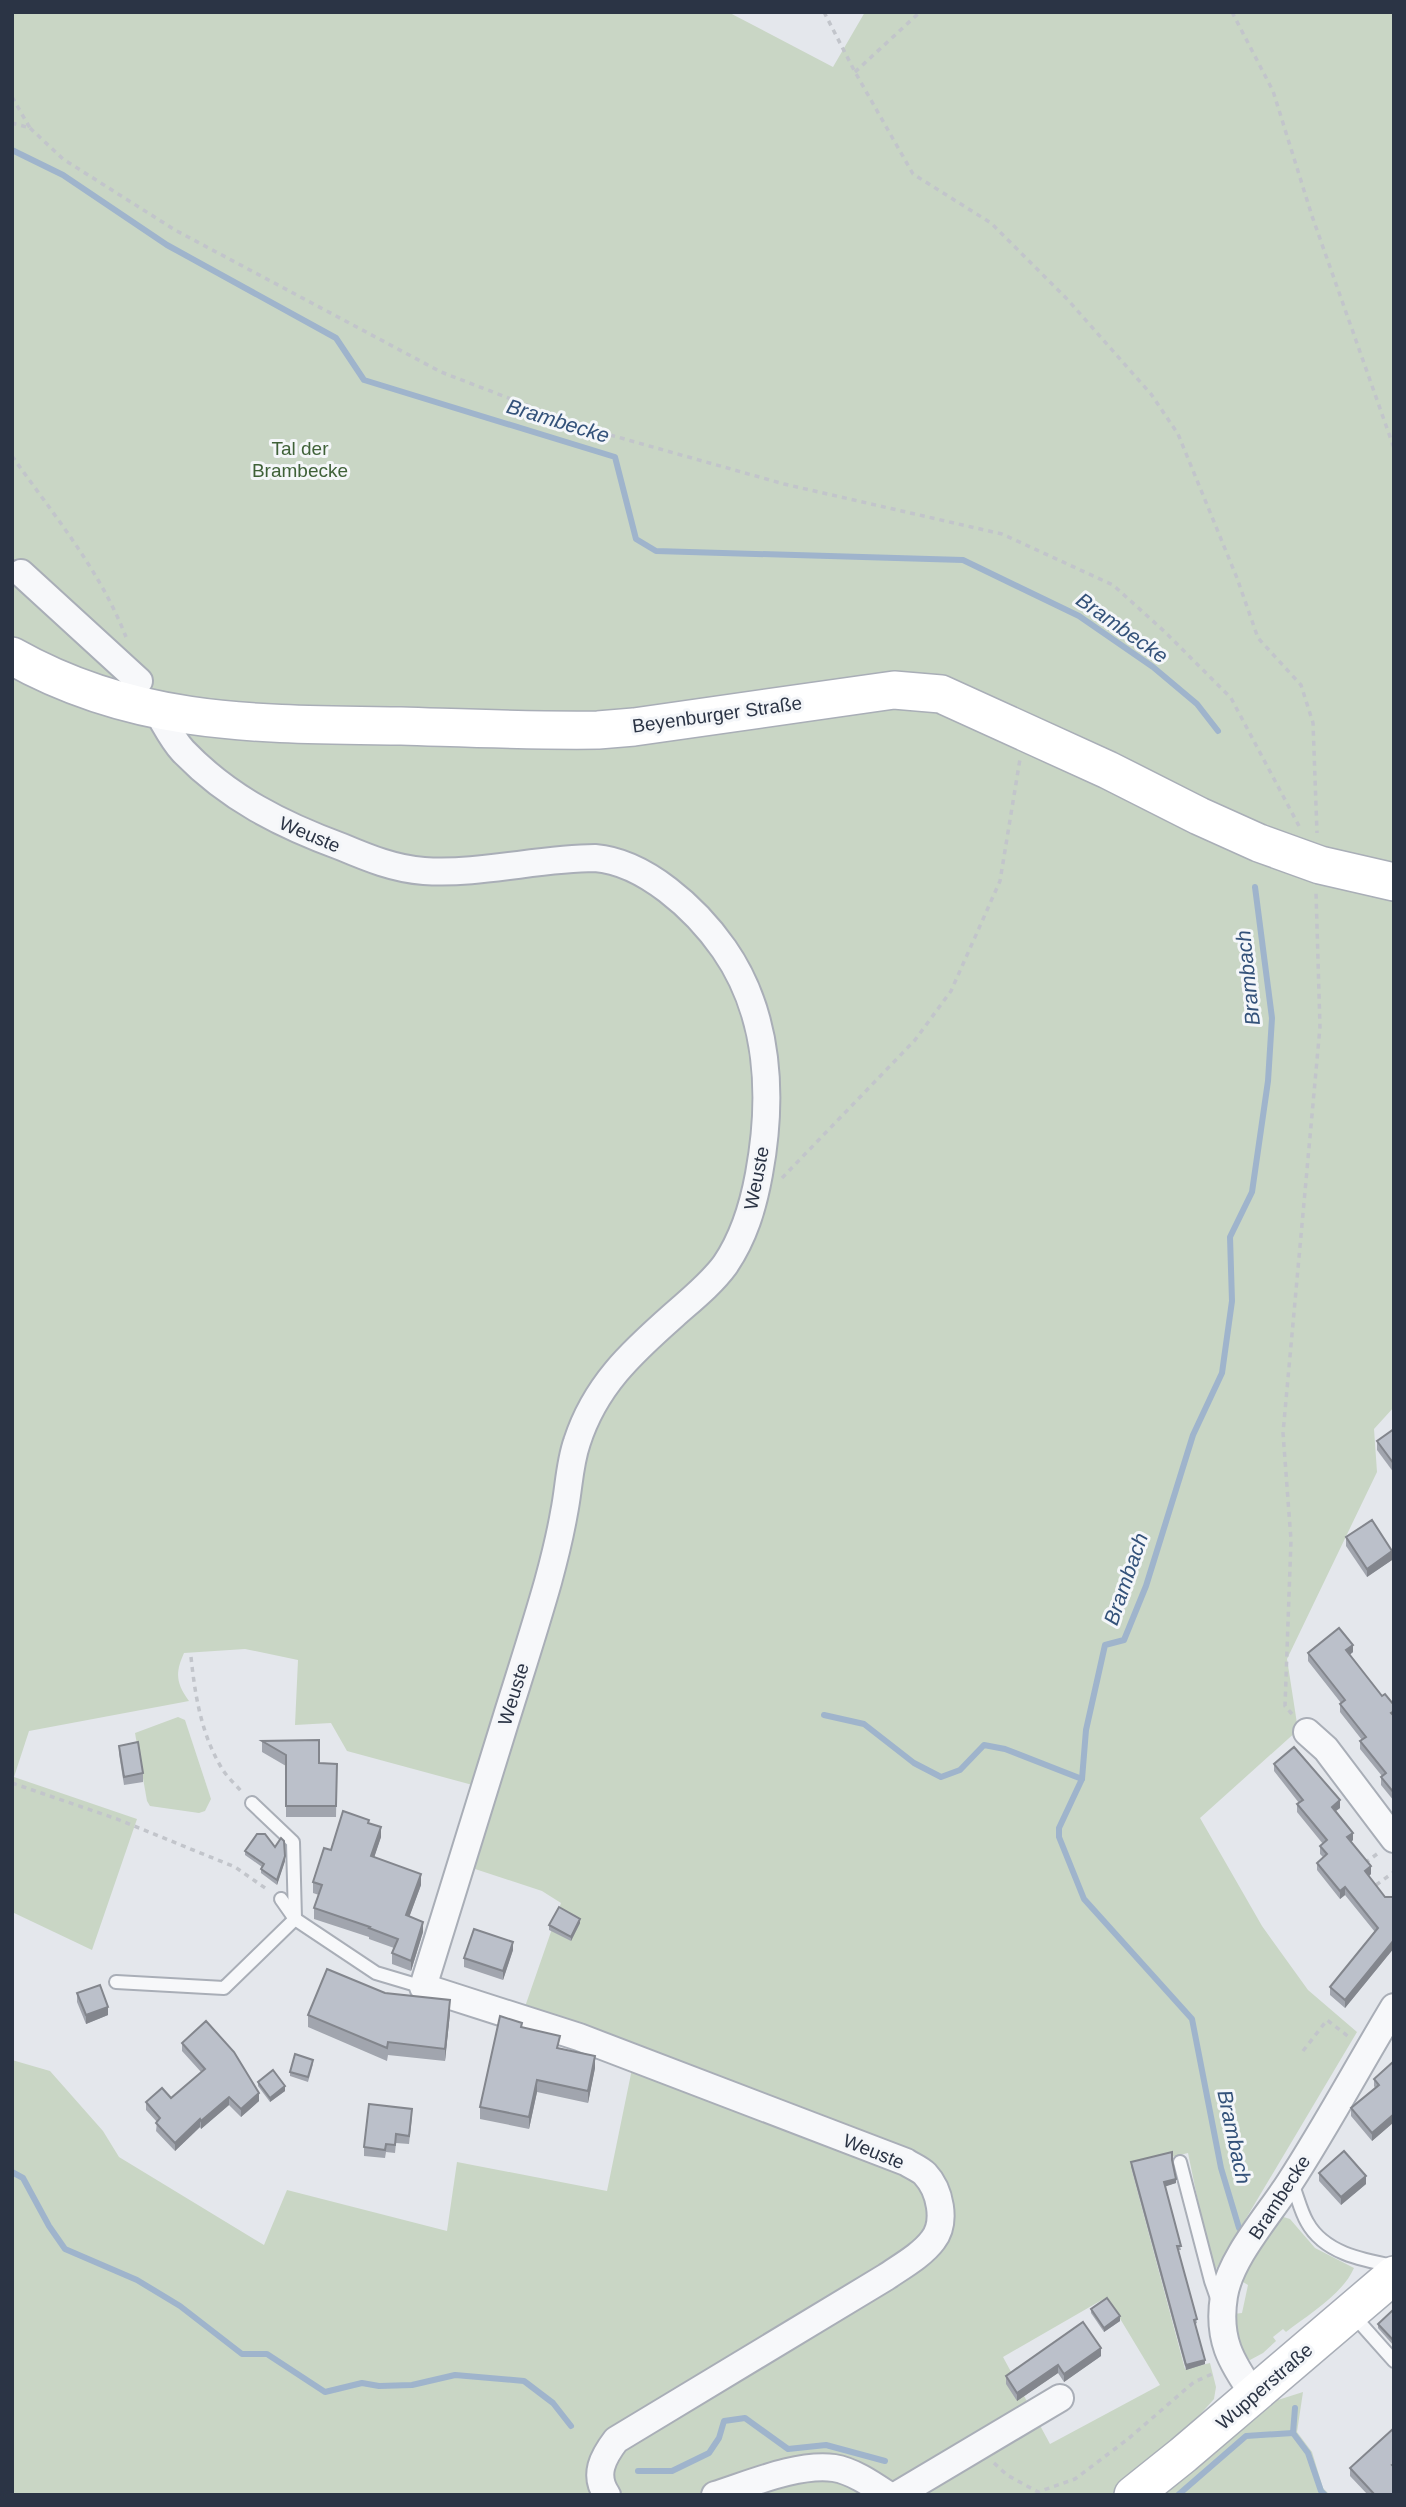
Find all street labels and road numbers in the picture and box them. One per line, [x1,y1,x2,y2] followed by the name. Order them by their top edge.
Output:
[631,692,803,737] street label: Beyenburger Straße
[276,812,343,857] street label: Weuste
[740,1145,773,1212] street label: Weuste
[494,1660,533,1728] street label: Weuste
[840,2130,907,2173] street label: Weuste
[1244,2151,1314,2243] street label: Brambecke
[1212,2339,1317,2434] street label: Wupperstraße

